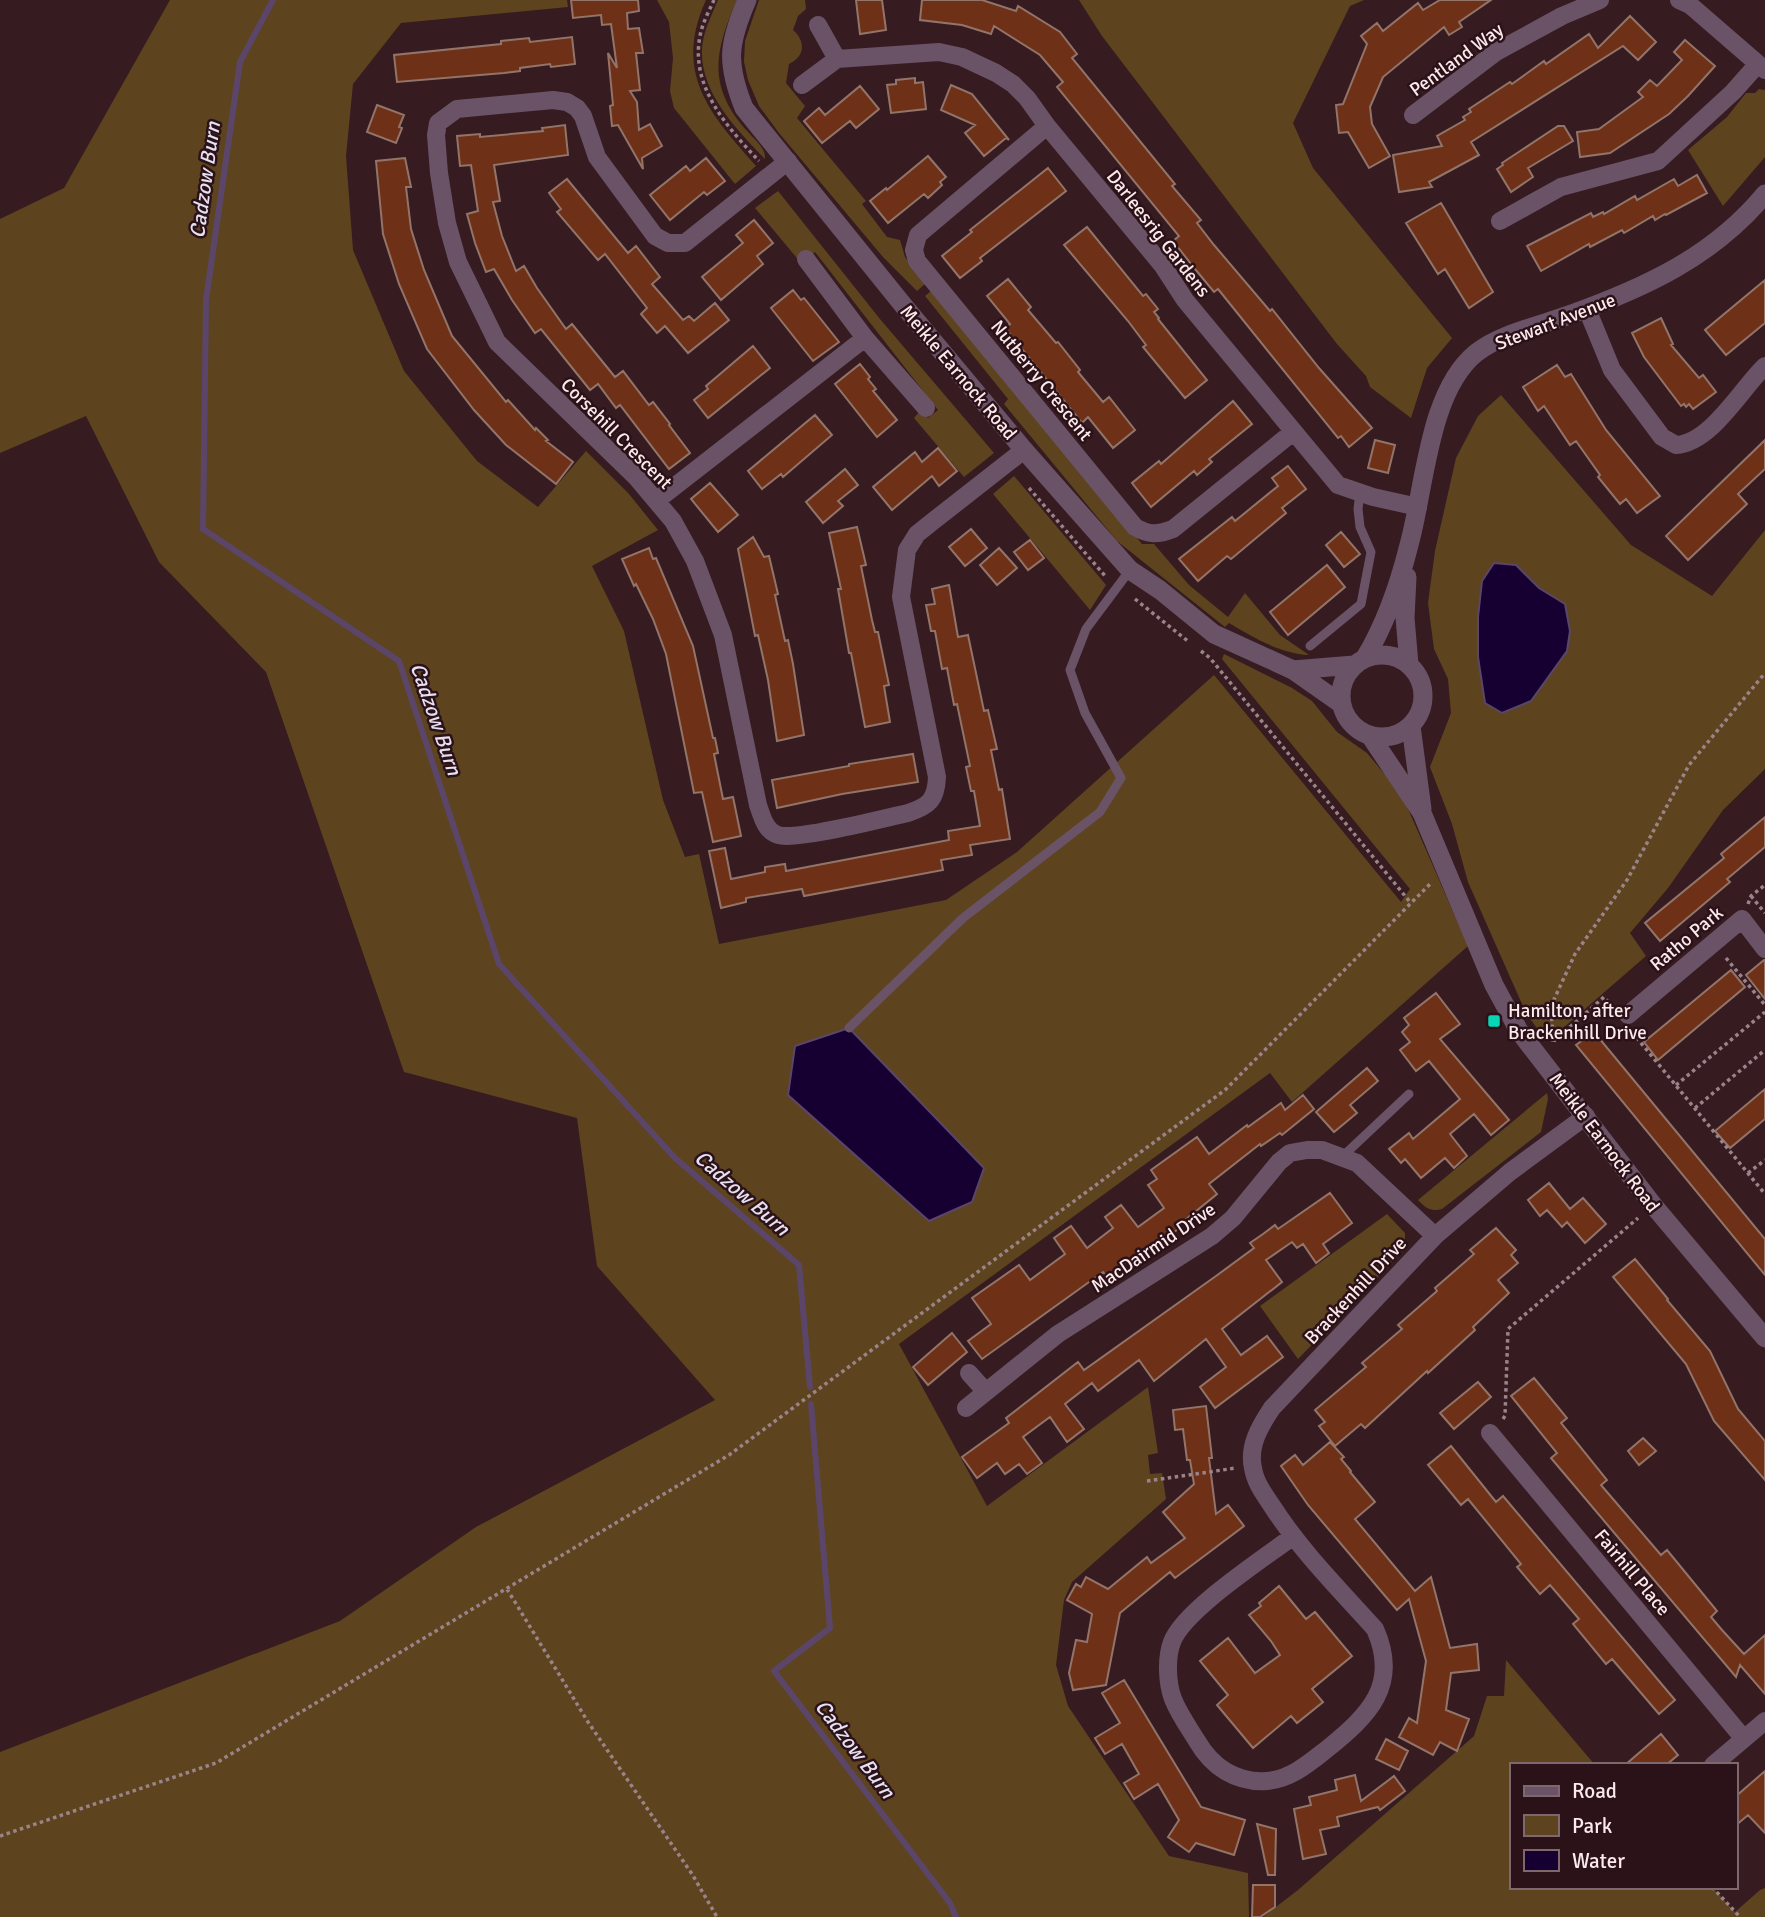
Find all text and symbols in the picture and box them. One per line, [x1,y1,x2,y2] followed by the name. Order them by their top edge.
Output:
[1405,18,1508,102] street label: Pentland Way
[184,120,226,240] water label: Cadzow Burn
[1101,165,1215,302] street label: Darleesrig Gardens
[1492,288,1619,356] street label: Stewart Avenue
[895,300,1022,445] street label: Meikle Earnock Road
[985,315,1097,446] street label: Nutberry Crescent
[555,373,677,495] street label: Corsehill Crescent
[405,659,468,779] water label: Cadzow Burn
[1645,901,1729,976] street label: Ratho Park
[1508,999,1647,1045] place label: Hamilton, after Brackenhill Drive
[1486,1013,1502,1029] marker: Hamilton, after Brackenhill Drive
[1544,1068,1665,1217] street label: Meikle Earnock Road
[689,1145,795,1242] water label: Cadzow Burn
[1087,1197,1220,1298] street label: MacDairmid Drive
[1300,1232,1412,1350] street label: Brackenhill Drive
[1589,1524,1675,1621] street label: Fairhill Place
[809,1694,901,1804] water label: Cadzow Burn
[1510,1763,1737,1889] legend
[1572,1778,1617,1804] text: Road
[1572,1813,1613,1839] text: Park
[1572,1848,1625,1874] text: Water

